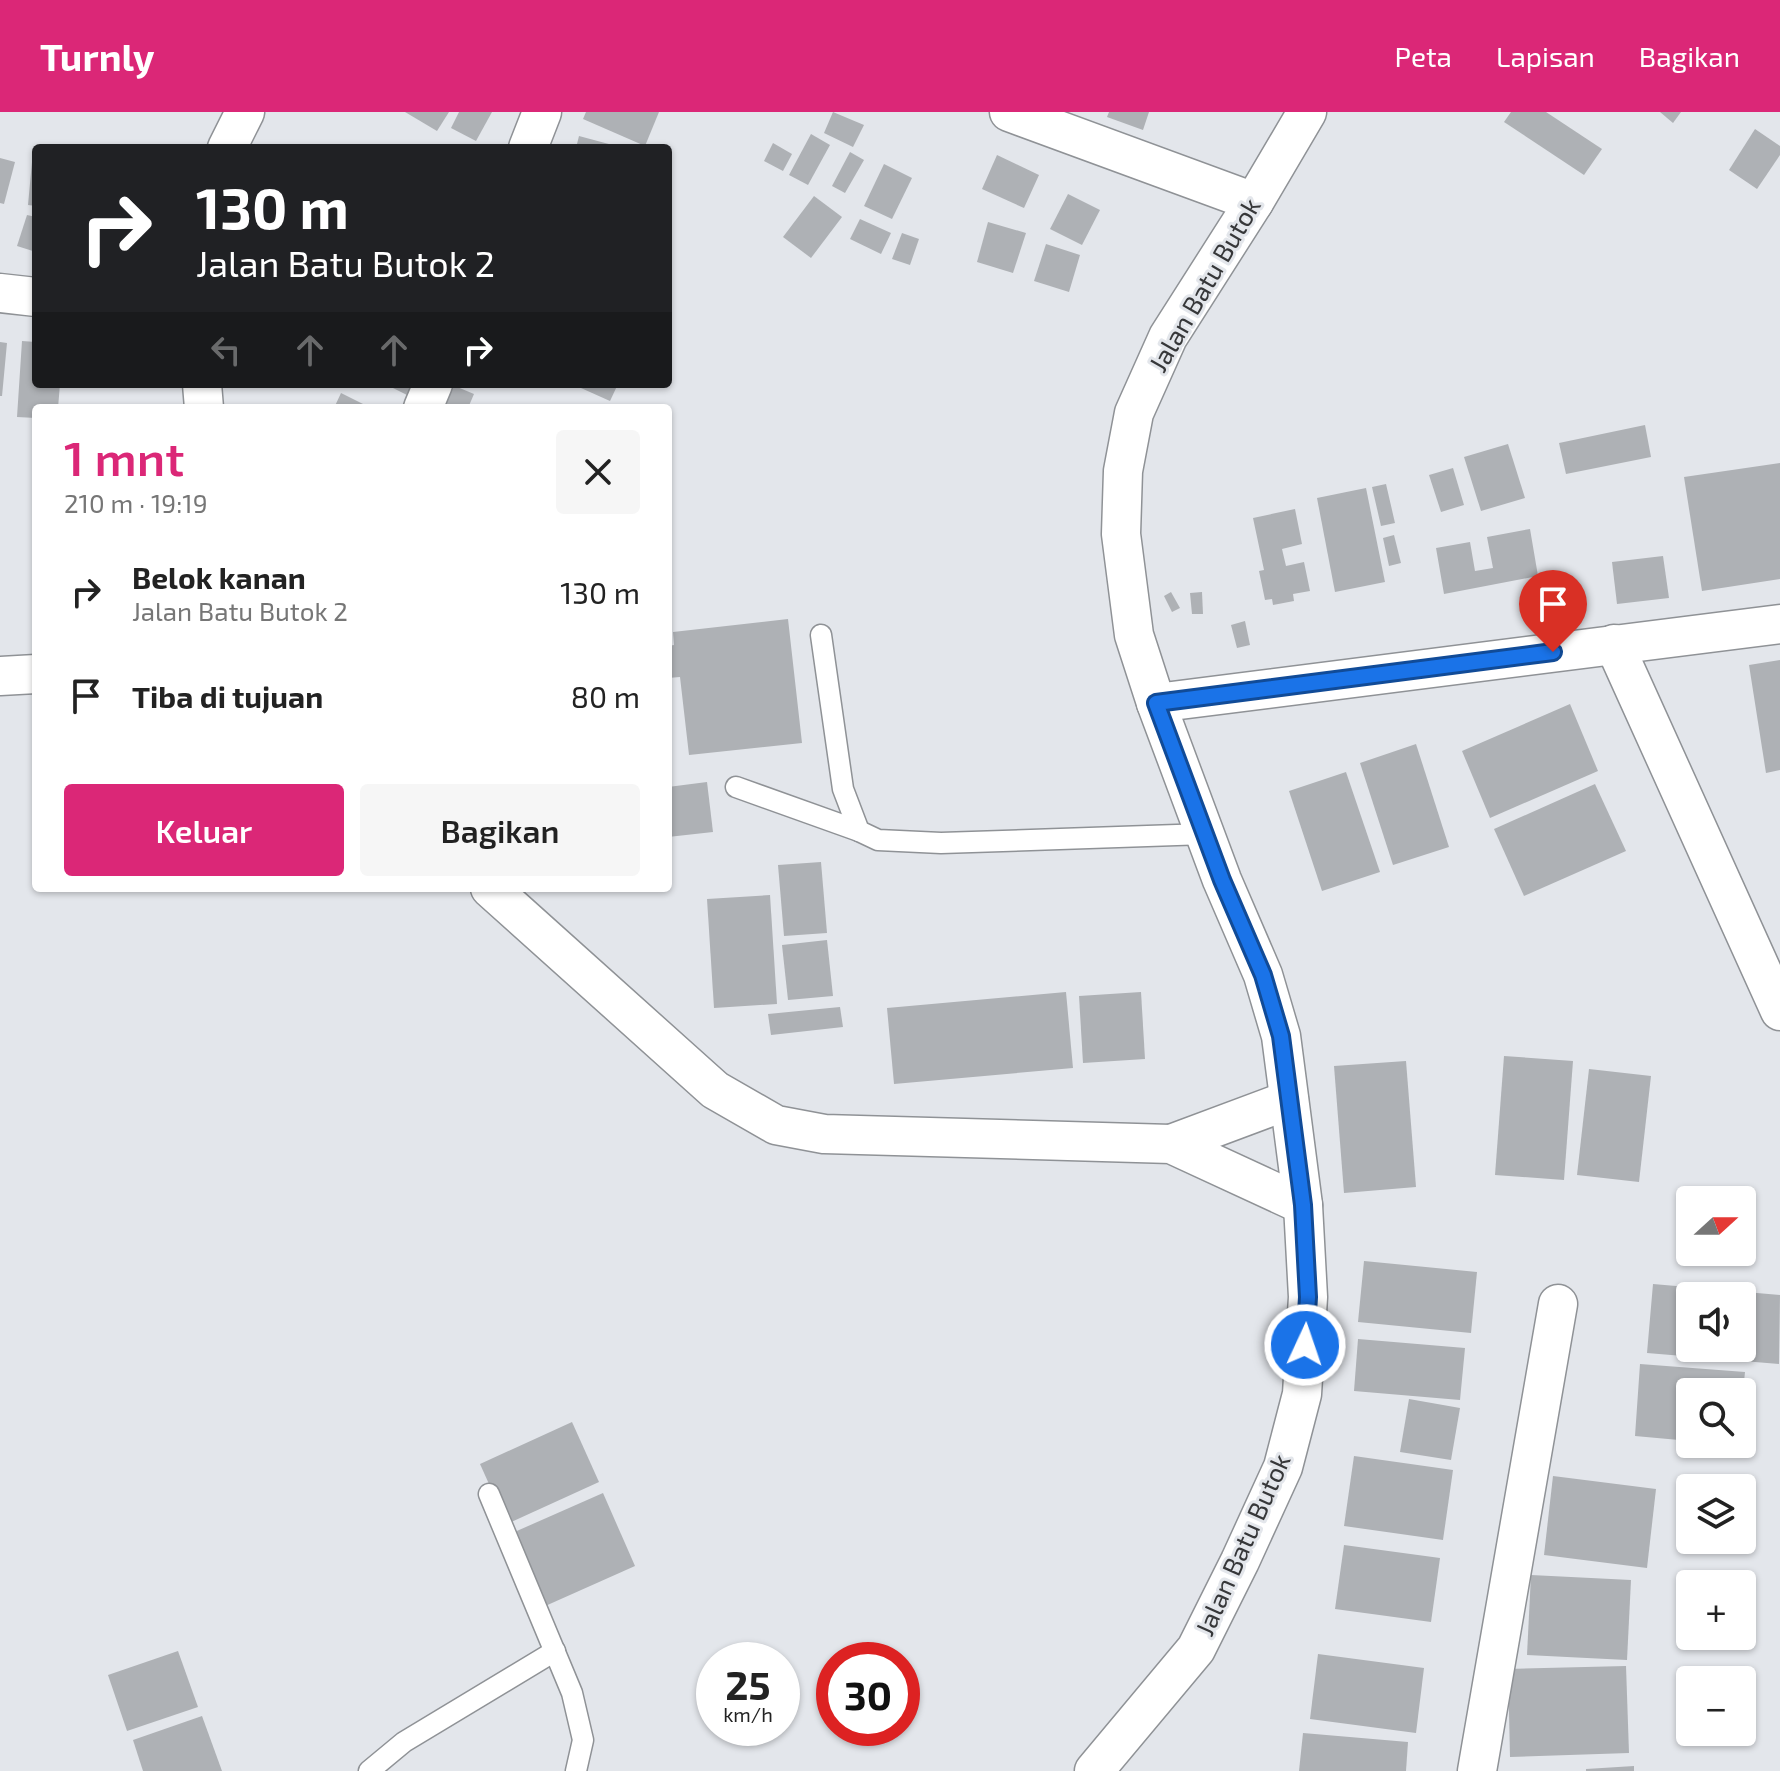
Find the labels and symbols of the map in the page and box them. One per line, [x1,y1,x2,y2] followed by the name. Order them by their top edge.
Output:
[1141,192,1266,377] street label: Jalan Batu Butok
[1519,570,1587,652] pin
[1676,1186,1756,1266] north arrow
[1263,1303,1347,1387] position arrow
[1188,1449,1296,1640] street label: Jalan Batu Butok
[816,1642,920,1746] speed limit sign: 30

